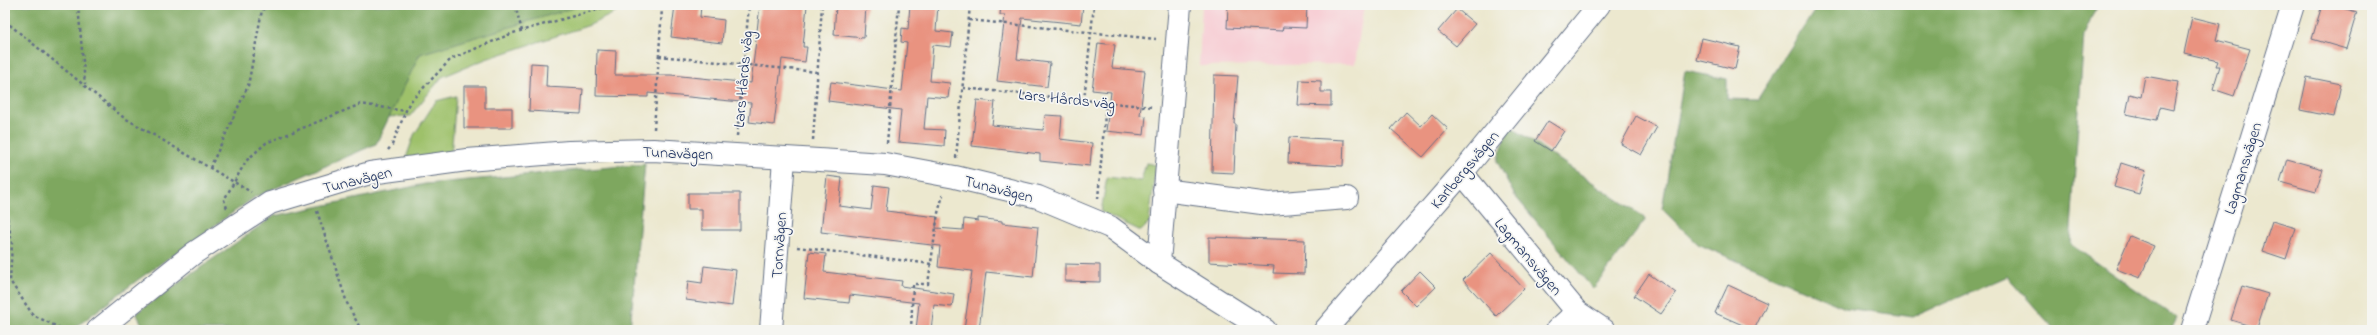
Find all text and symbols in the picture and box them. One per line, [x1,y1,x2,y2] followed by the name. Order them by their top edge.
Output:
[728,30,760,129] street label: Lars Hårds väg
[1017,83,1116,117] street label: Lars Hårds väg
[2218,119,2269,218] street label: Lagmansvägen
[1425,126,1506,215] street label: Karlbergsvägen
[642,141,714,167] street label: Tunavägen
[320,161,395,201] street label: Tunavägen
[961,170,1036,210] street label: Tunavägen
[766,211,794,279] street label: Tornvägen
[1488,213,1567,302] street label: Lagmansvägen

